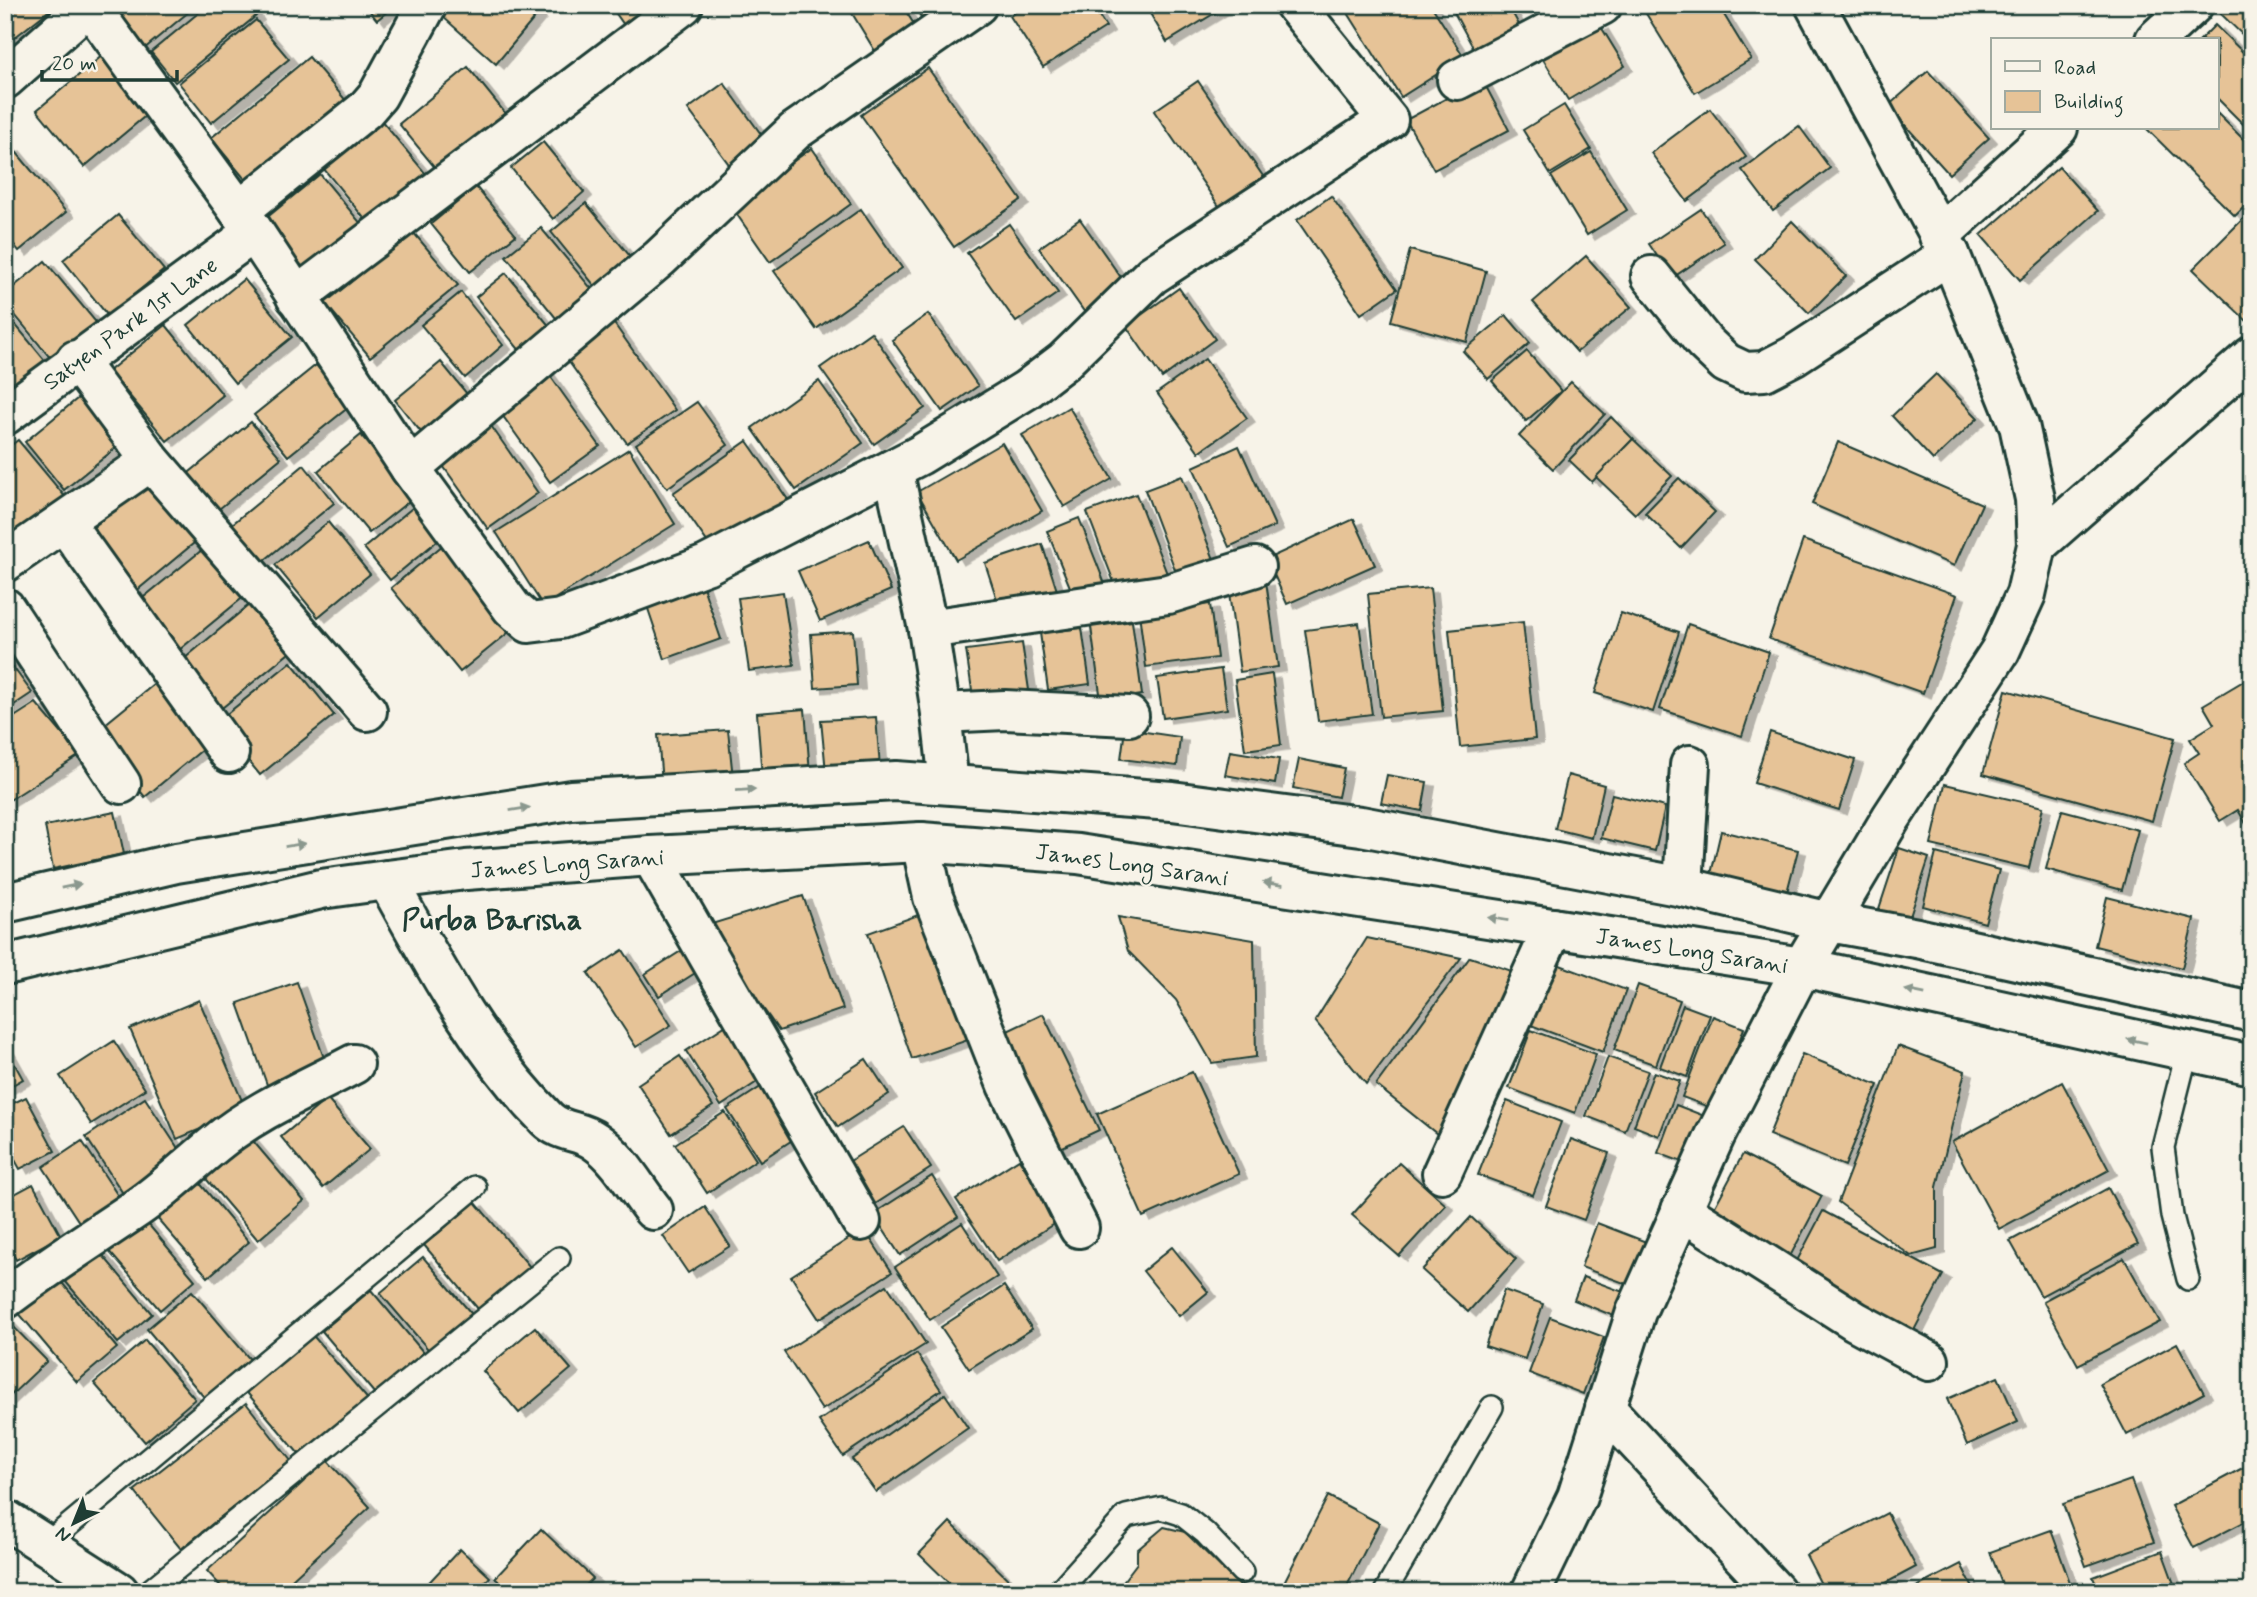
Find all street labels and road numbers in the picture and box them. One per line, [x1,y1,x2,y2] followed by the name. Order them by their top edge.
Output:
[38,251,224,398] street label: Satyen Park 1st Lane
[1033,838,1230,896] street label: James Long Sarani
[469,843,665,889] street label: James Long Sarani
[1593,922,1790,984] street label: James Long Sarani

